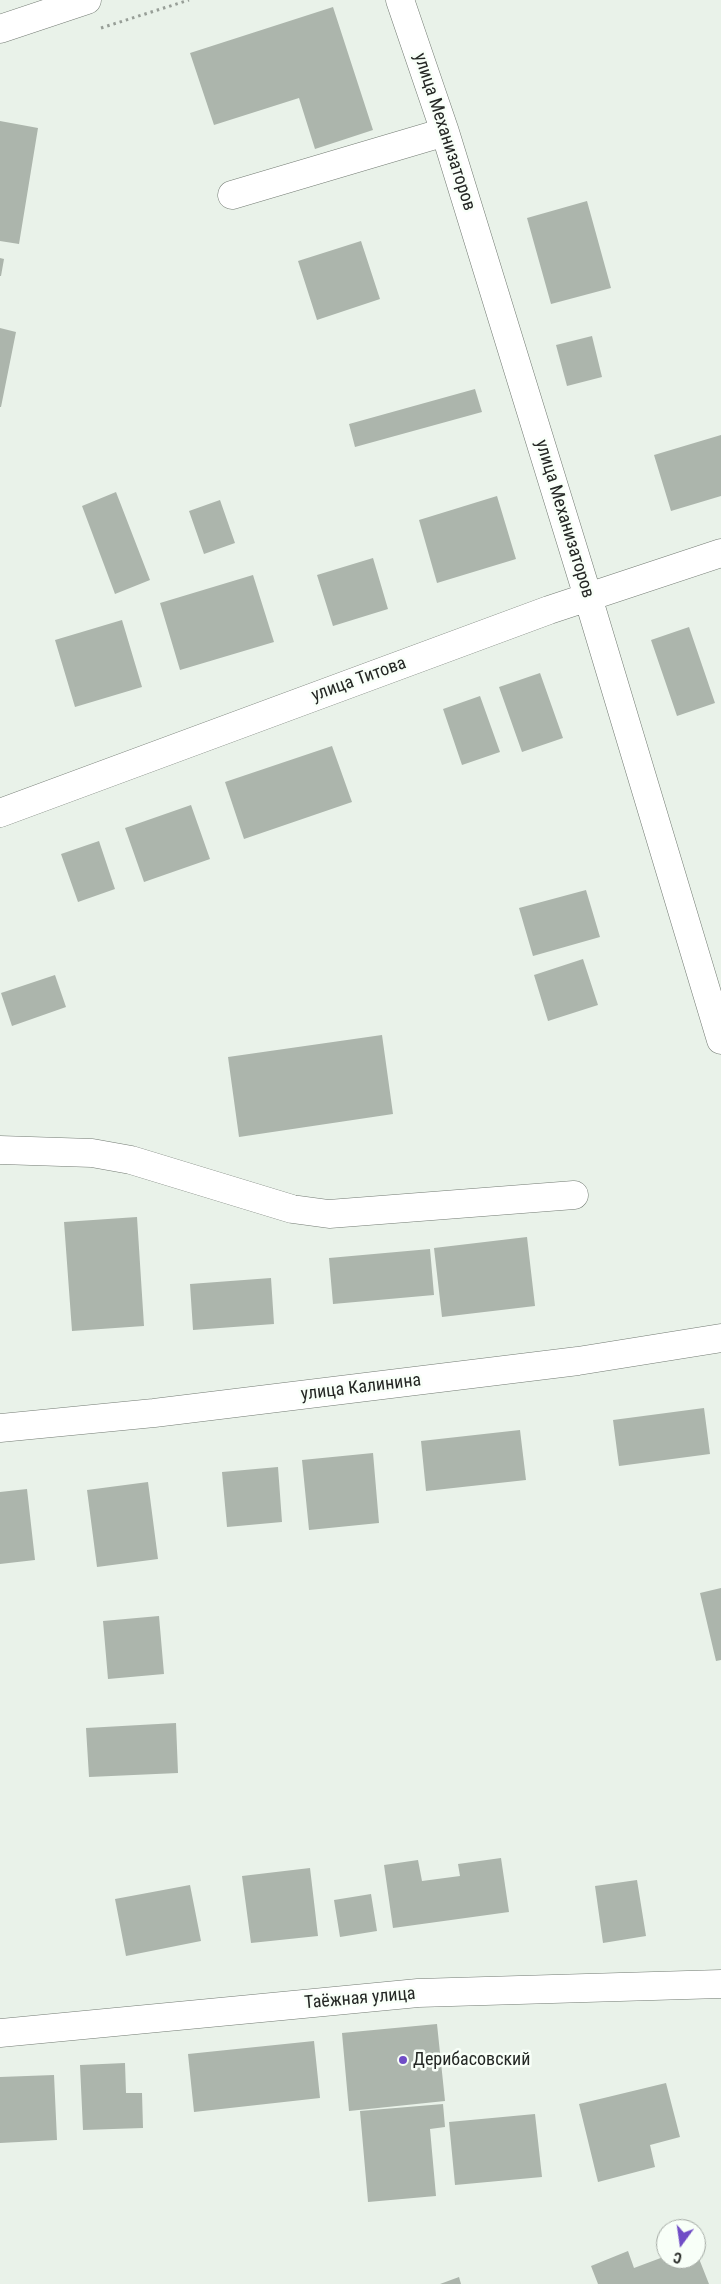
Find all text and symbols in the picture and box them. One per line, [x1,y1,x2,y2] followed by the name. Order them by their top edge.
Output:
[408,50,480,214] street label: улица Механизаторов
[530,437,598,601] street label: улица Механизаторов
[309,653,409,707] street label: улица Титова
[300,1370,422,1406] street label: улица Калинина
[304,1983,416,2015] street label: Таёжная улица
[413,2049,530,2071] place label: Дерибасовский
[397,2054,409,2066] marker: Дерибасовский
[656,2219,706,2269] north arrow
[672,2249,683,2266] text: С

